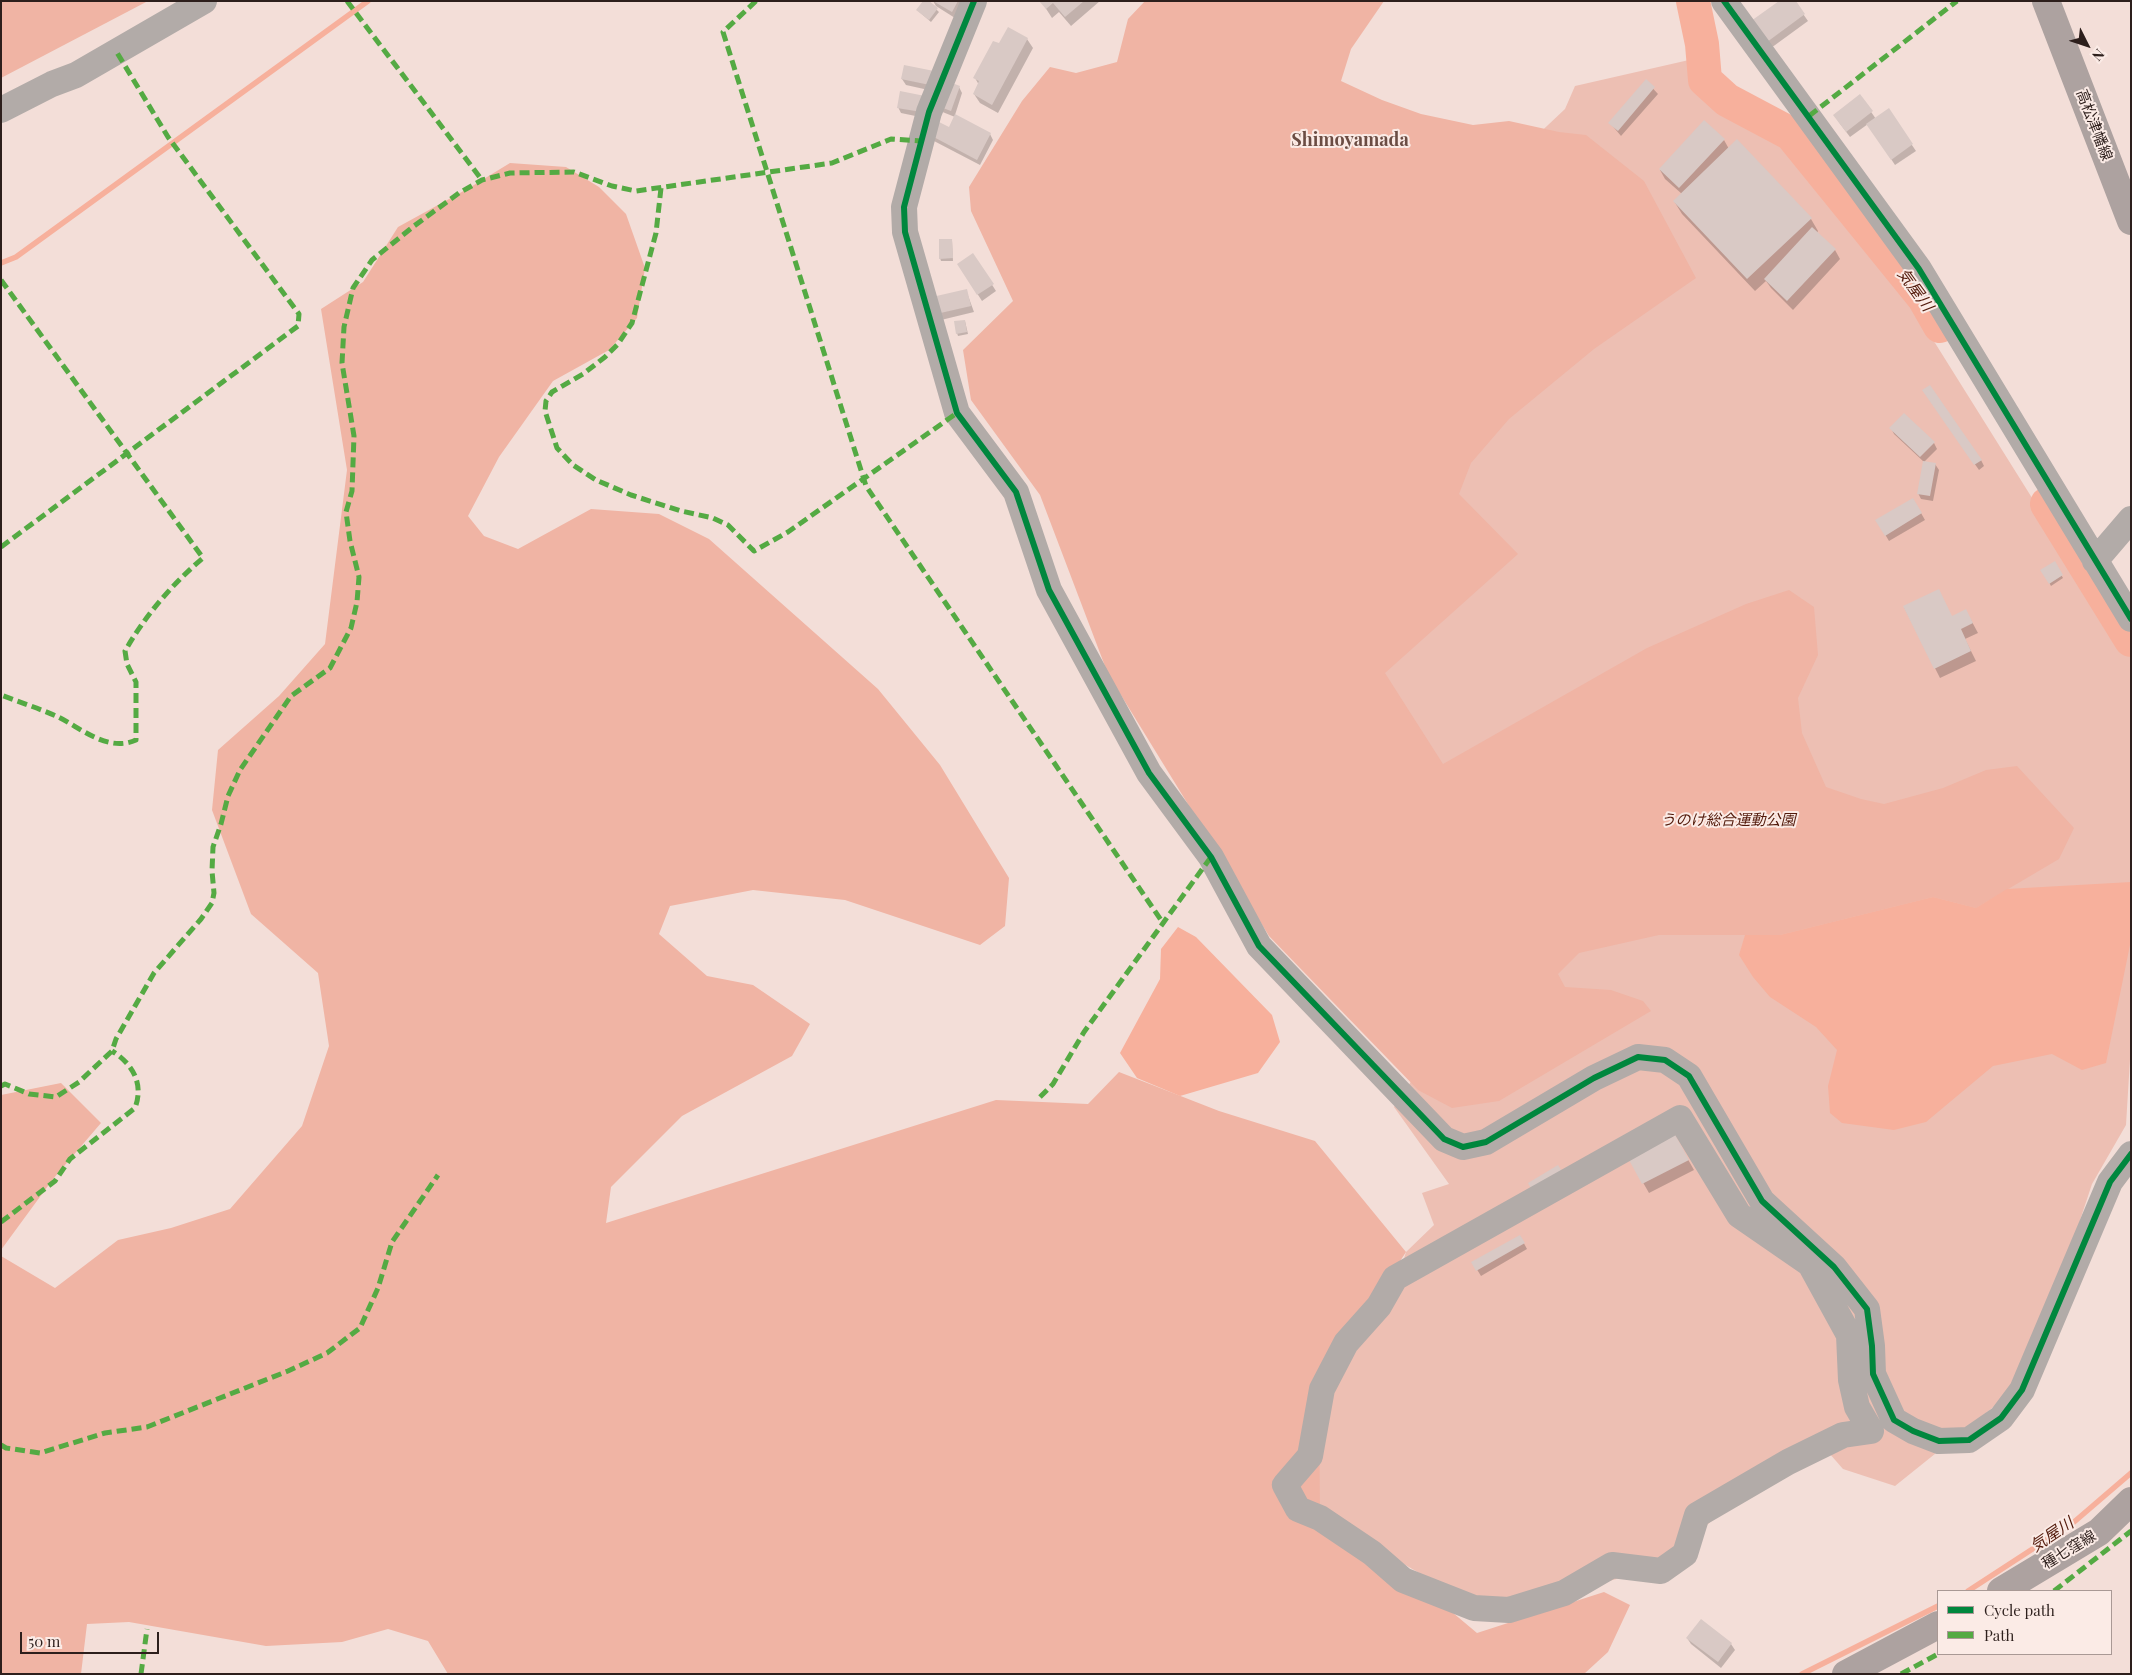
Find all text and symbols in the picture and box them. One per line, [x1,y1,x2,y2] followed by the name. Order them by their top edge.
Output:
[2062,20,2112,70] north arrow
[2088,45,2109,65] text: N
[2072,87,2116,163] street label: 高松津幡線
[1291,129,1409,151] district label: Shimoyamada
[1893,265,1937,315] water label: 気屋川
[1661,811,1795,829] park label: うのけ総合運動公園
[2027,1514,2077,1556] water label: 気屋川
[2039,1527,2099,1573] street label: 種七窪線
[1937,1590,2112,1655] legend
[1984,1600,2055,1620] text: Cycle path
[22,1622,161,1654] scale bar
[1984,1625,2014,1645] text: Path
[28,1631,60,1651] text: 50 m

